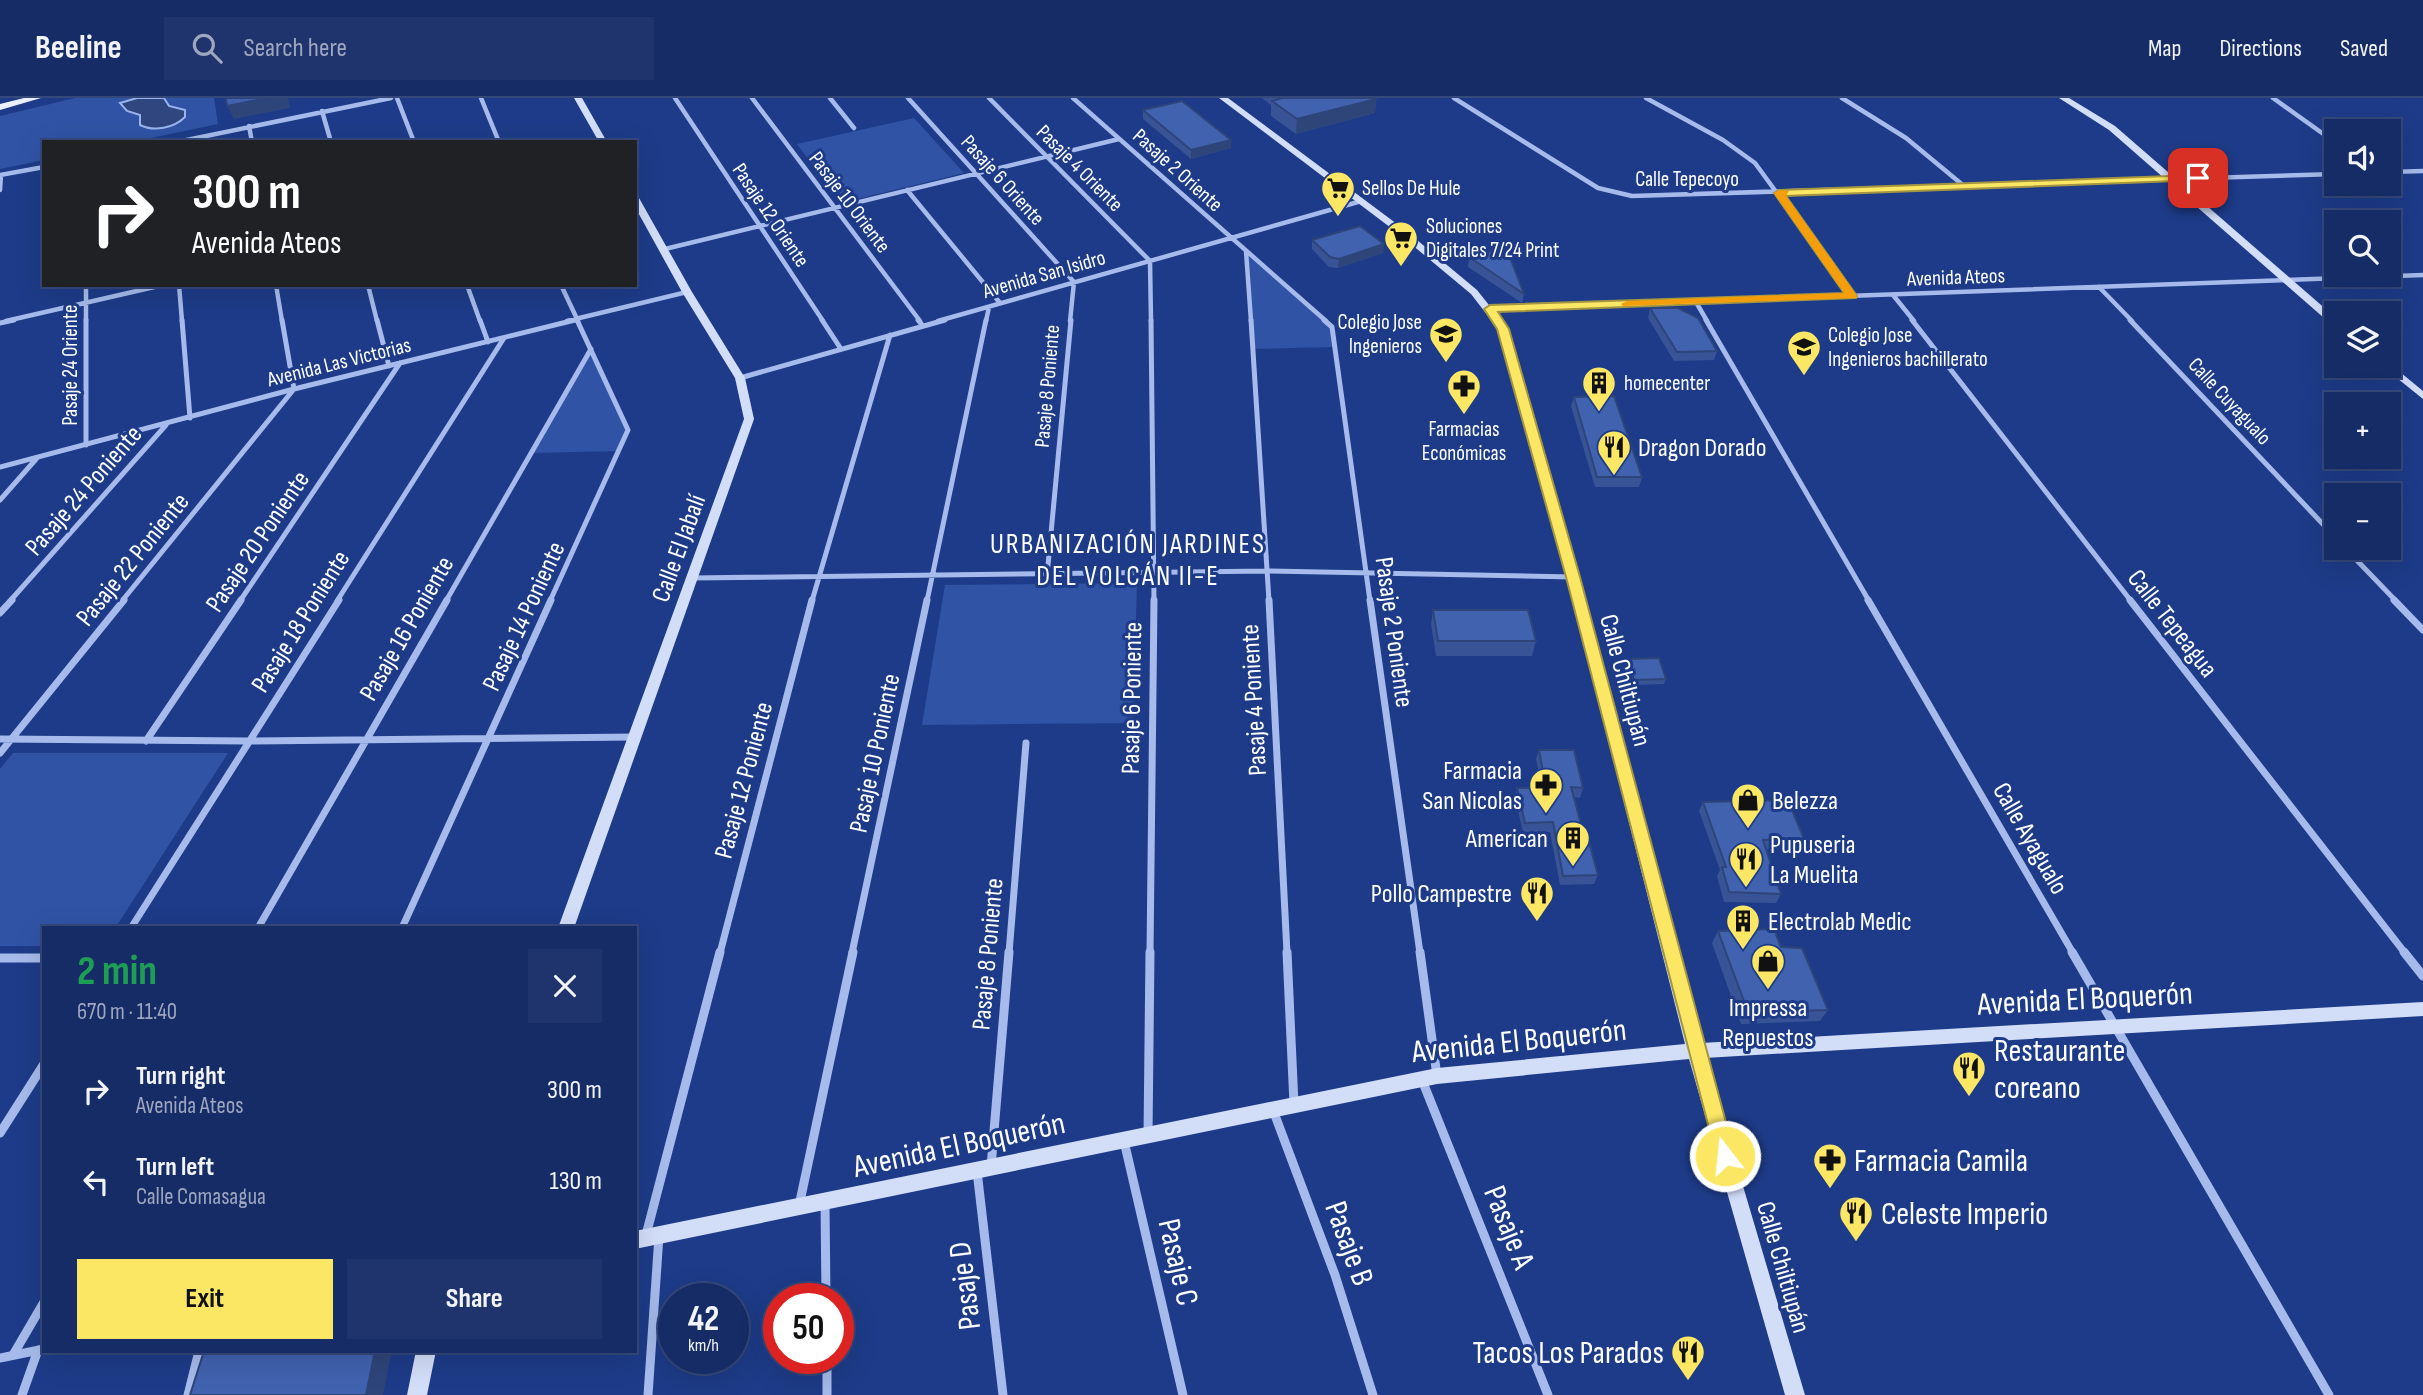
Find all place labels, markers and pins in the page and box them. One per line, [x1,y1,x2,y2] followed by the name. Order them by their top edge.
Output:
[2168,148,2228,208] pin
[1319,169,1357,218] supermarket icon: Sellos De Hule
[1362,176,1461,201] place label: Sellos De Hule
[1426,214,1559,263] place label: Soluciones Digitales 7/24 Print
[1382,219,1420,268] supermarket icon: Soluciones Digitales 7/24 Print
[1338,310,1422,359] place label: Colegio Jose Ingenieros
[1427,315,1465,364] school or university icon: Colegio Jose Ingenieros
[1828,323,1988,372] place label: Colegio Jose Ingenieros bachillerato
[1785,328,1823,377] school or university icon: Colegio Jose Ingenieros bachillerato
[1580,364,1618,413] building icon: homecenter
[1445,367,1483,416] pharmacy icon: Farmacias Económicas
[1624,371,1710,396] place label: homecenter
[1422,417,1506,466] place label: Farmacias Económicas
[1595,428,1633,477] restaurant icon: Dragon Dorado
[1638,433,1766,464] place label: Dragon Dorado
[1422,756,1522,817] place label: Farmacia San Nicolas
[1527,766,1565,815] pharmacy icon: Farmacia San Nicolas
[1729,781,1767,830] shop icon: Belezza
[1772,786,1838,817] place label: Belezza
[1554,819,1592,868] building icon: American
[1465,824,1548,855] place label: American
[1770,830,1859,891] place label: Pupuseria La Muelita
[1727,840,1765,889] restaurant icon: Pupuseria La Muelita
[1518,874,1556,923] restaurant icon: Pollo Campestre
[1371,879,1512,910] place label: Pollo Campestre
[1724,902,1762,951] building icon: Electrolab Medic
[1768,907,1912,938] place label: Electrolab Medic
[1749,942,1787,991] shop icon: Impressa Repuestos
[1722,993,1814,1054] place label: Impressa Repuestos
[1994,1032,2125,1108] place label: Restaurante coreano
[1950,1049,1988,1098] restaurant icon: Restaurante coreano
[1811,1141,1849,1190] pharmacy icon: Farmacia Camila
[1854,1142,2028,1181] place label: Farmacia Camila
[1837,1194,1875,1243] restaurant icon: Celeste Imperio
[1881,1195,2048,1234] place label: Celeste Imperio
[1669,1333,1707,1382] restaurant icon: Tacos Los Parados
[1472,1334,1664,1373] place label: Tacos Los Parados

